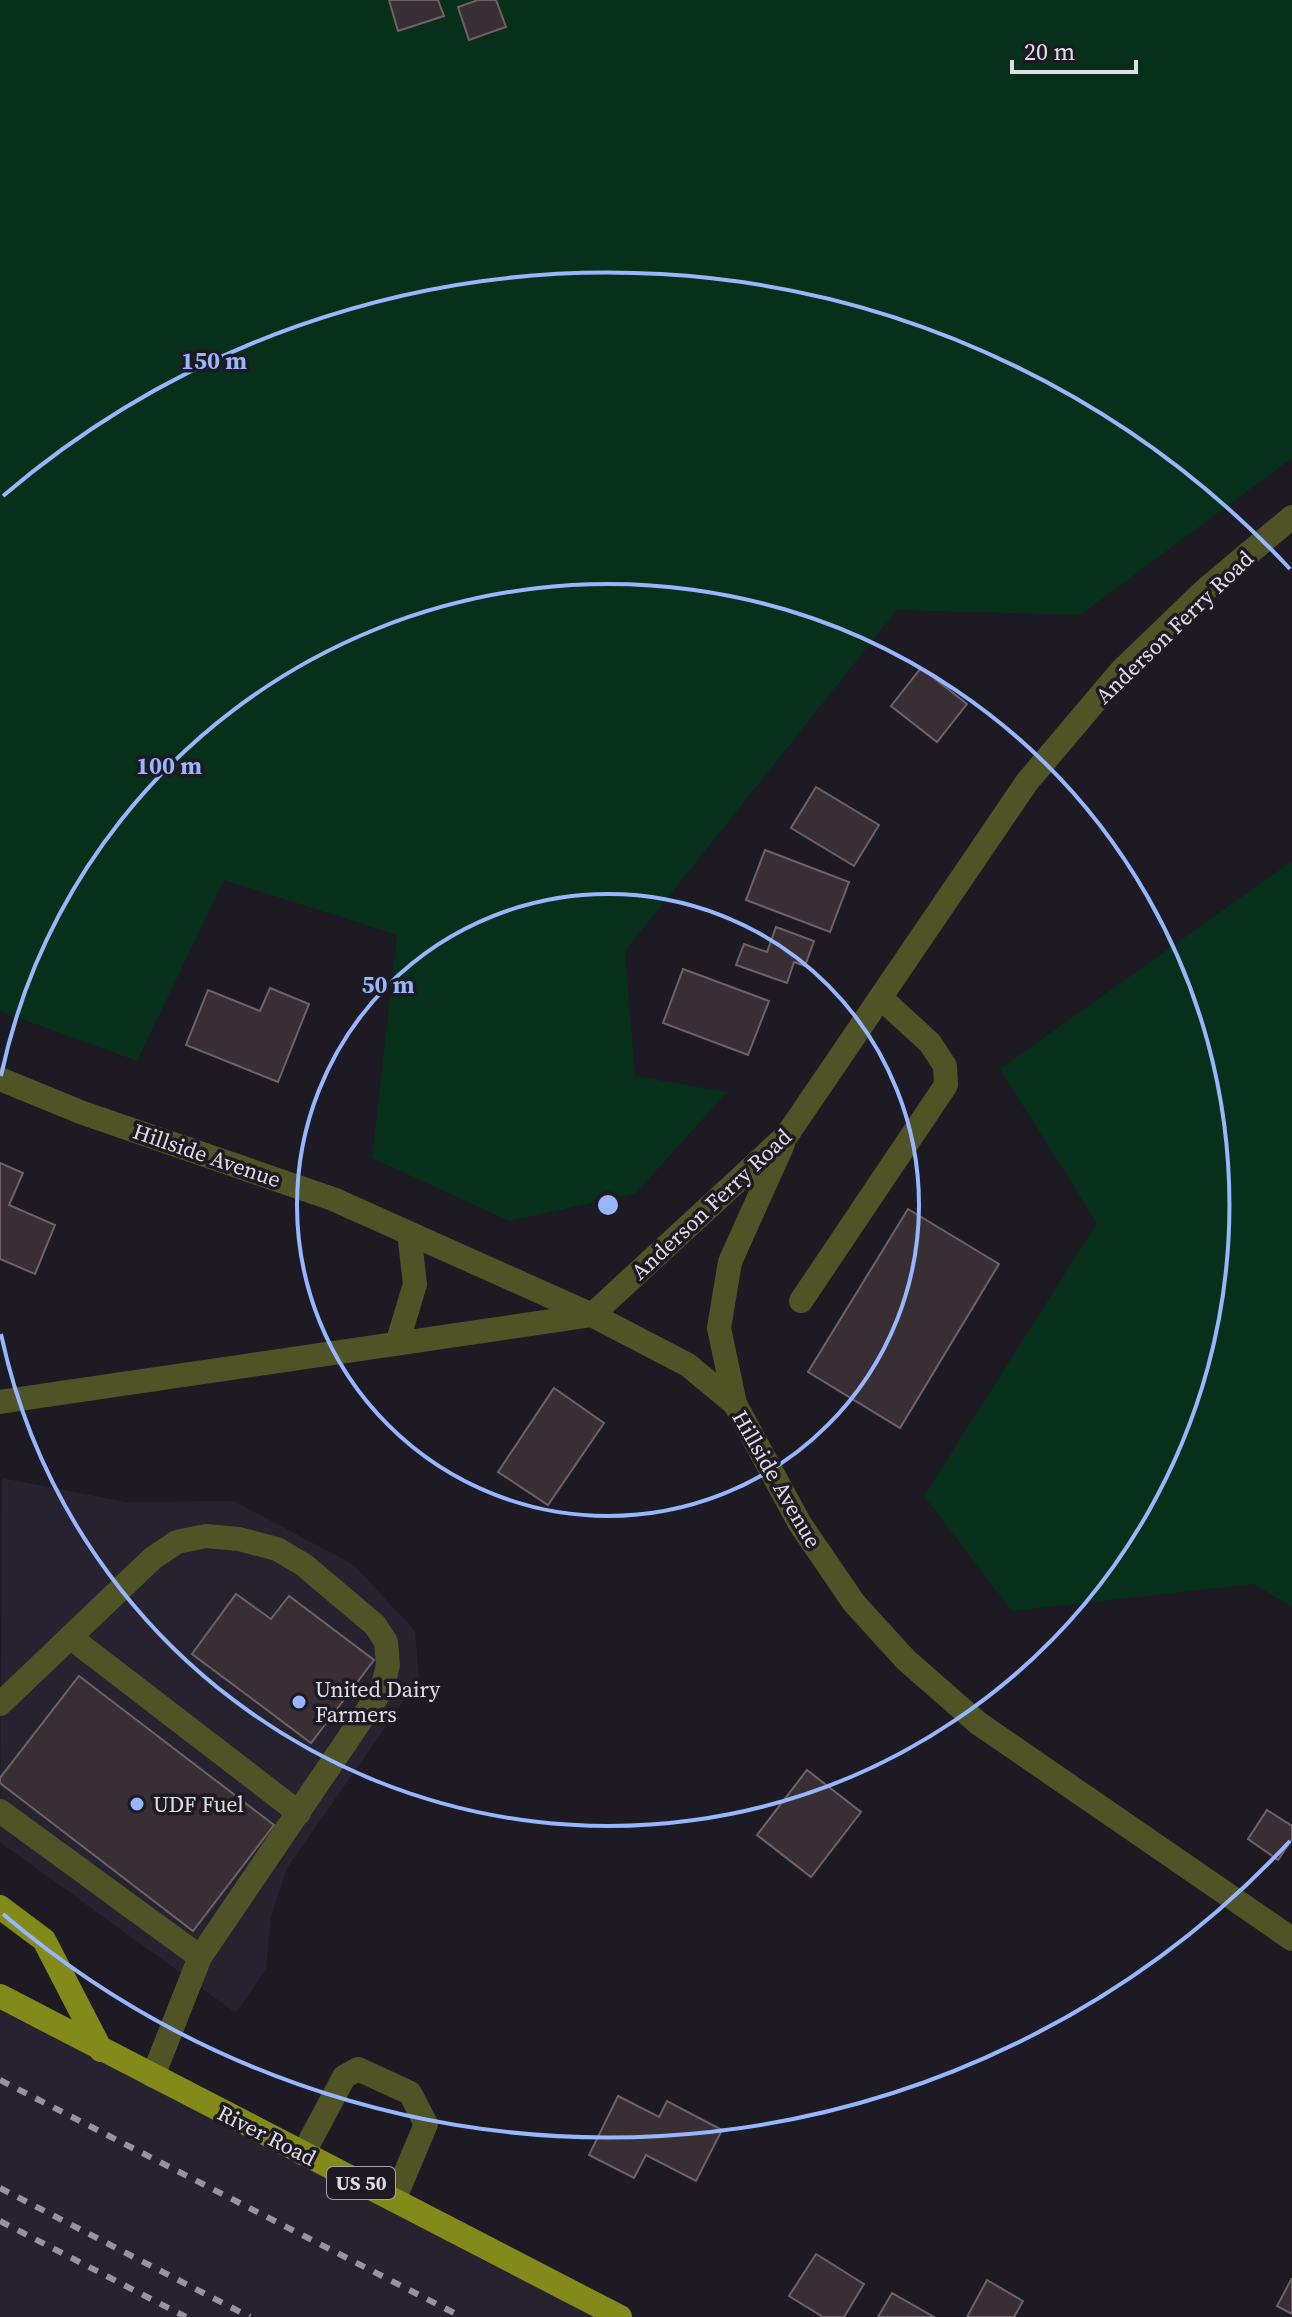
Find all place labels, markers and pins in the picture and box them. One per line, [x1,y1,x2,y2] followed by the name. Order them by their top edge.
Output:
[594,1191,622,1219] centre of rings
[315,1674,441,1729] place label: United Dairy Farmers
[290,1693,308,1711] marker: United Dairy Farmers
[153,1789,244,1819] place label: UDF Fuel
[128,1795,146,1813] marker: UDF Fuel

